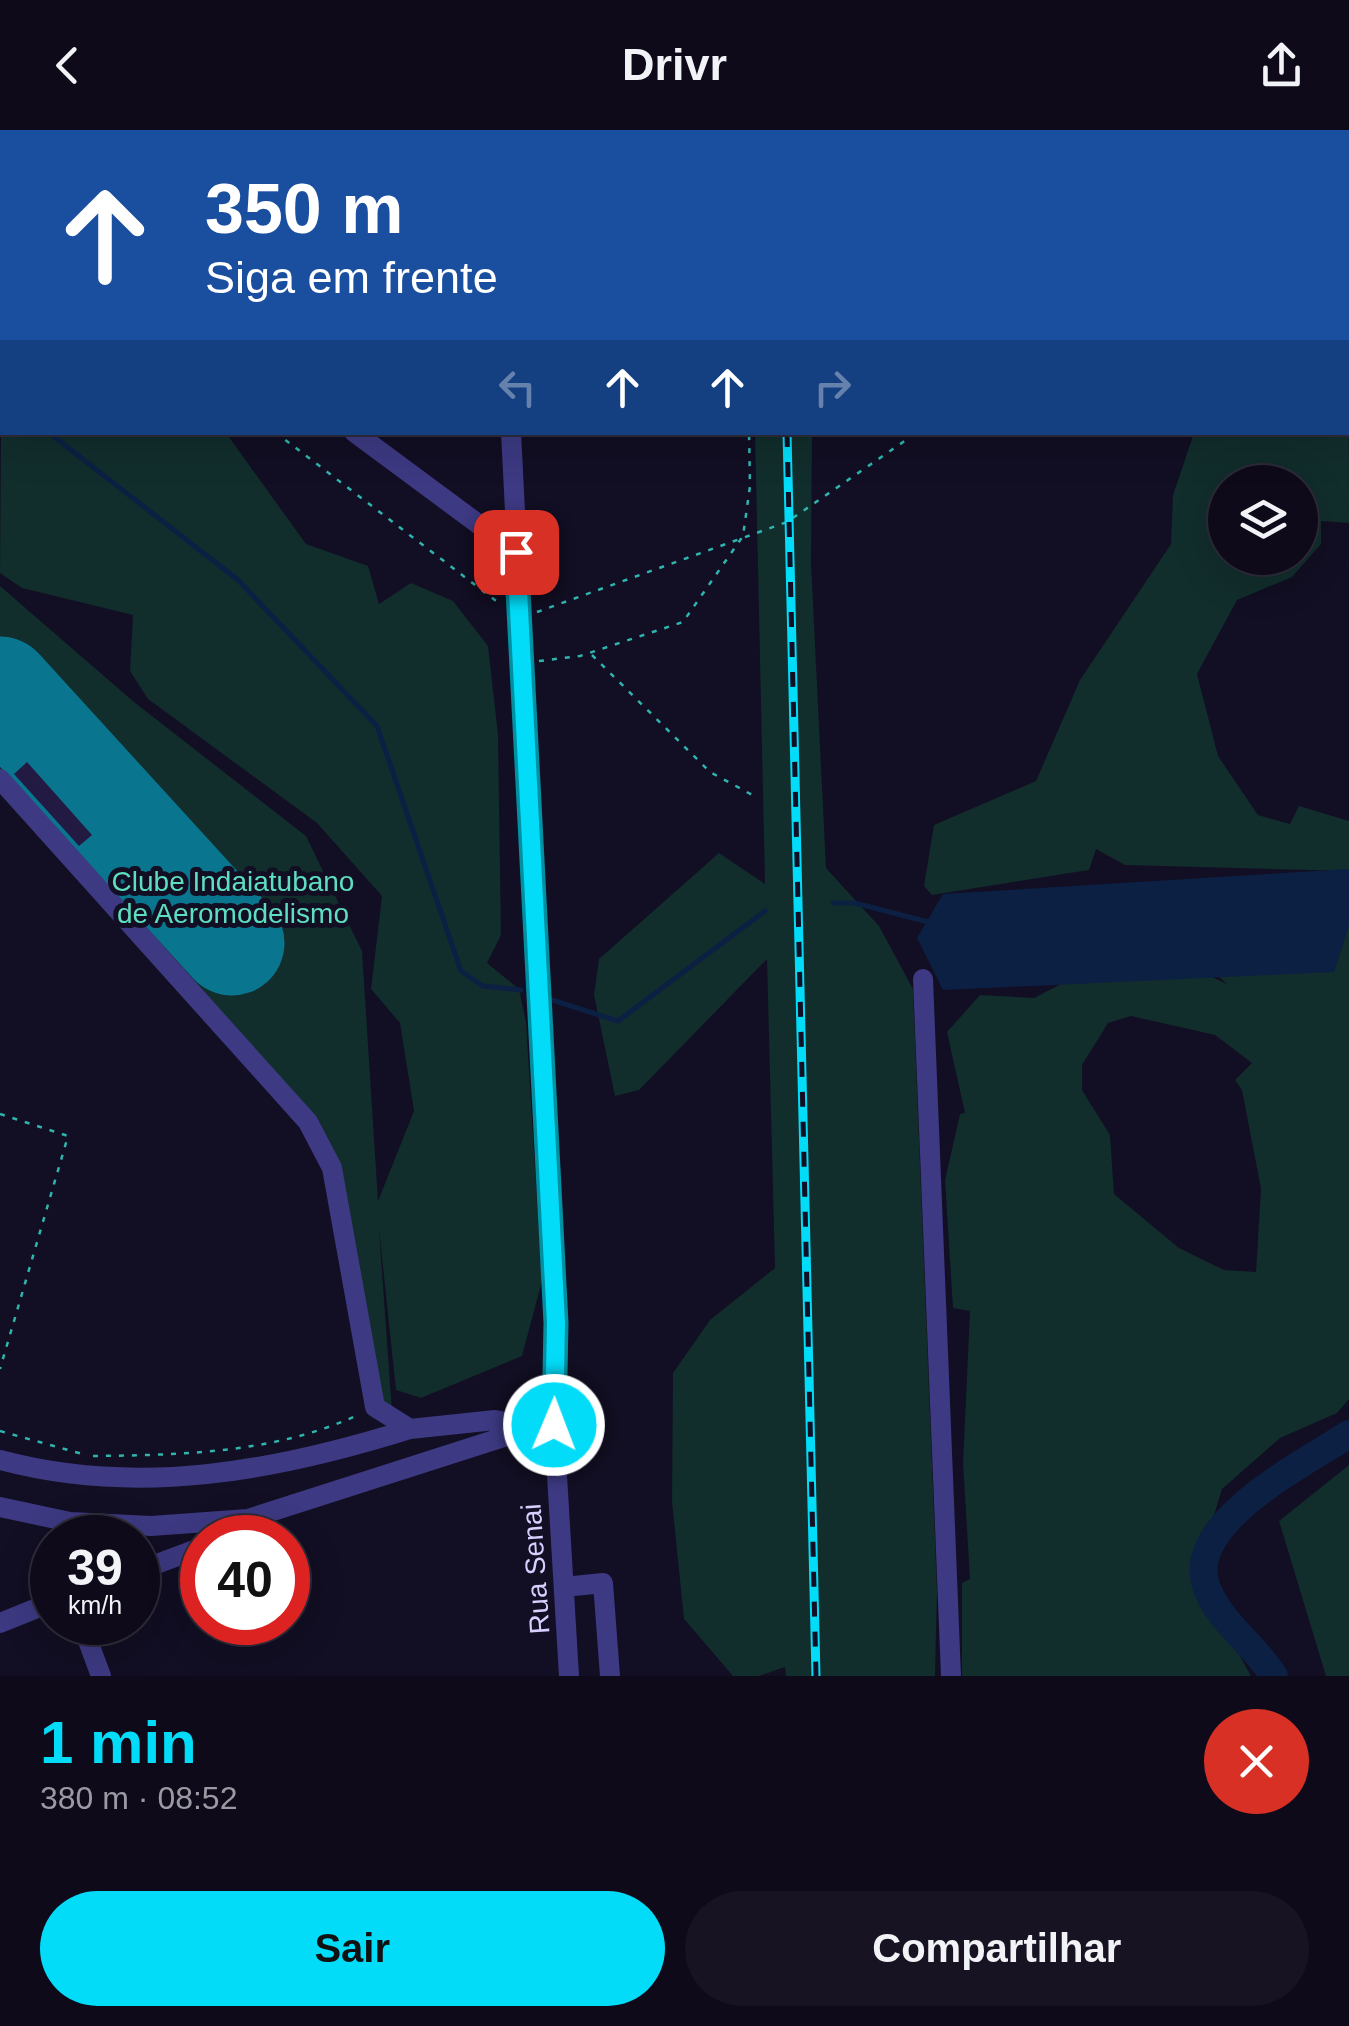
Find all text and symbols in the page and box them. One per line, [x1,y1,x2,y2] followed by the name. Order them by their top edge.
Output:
[40,38,95,93] icon: back
[1254,38,1309,93] icon: share
[622,39,727,90] text: Drivr
[40,170,170,300] icon: ahead
[205,170,403,248] text: 350 m
[205,252,498,303] text: Siga em frente
[490,360,545,415] icon: left
[595,360,650,415] icon: ahead
[700,360,755,415] icon: ahead
[805,360,860,415] icon: right
[1208,465,1318,575] map controls
[1208,465,1318,575] button: layers
[474,510,559,595] pin
[489,525,544,580] icon: arrive
[112,866,354,929] park label: Clube Indaiatubano de Aeromodelismo
[502,1373,606,1477] position arrow
[515,1503,556,1635] street label: Rua Senai
[180,1515,310,1645] speed limit sign: 40
[67,1540,123,1596] text: 39
[68,1591,122,1619] text: km/h
[40,1709,197,1776] text: 1 min
[1204,1709,1309,1814] button: close
[40,1780,237,1816] text: 380 m · 08:52
[40,1891,665,2006] button: Sair
[685,1891,1309,2006] button: Compartilhar

